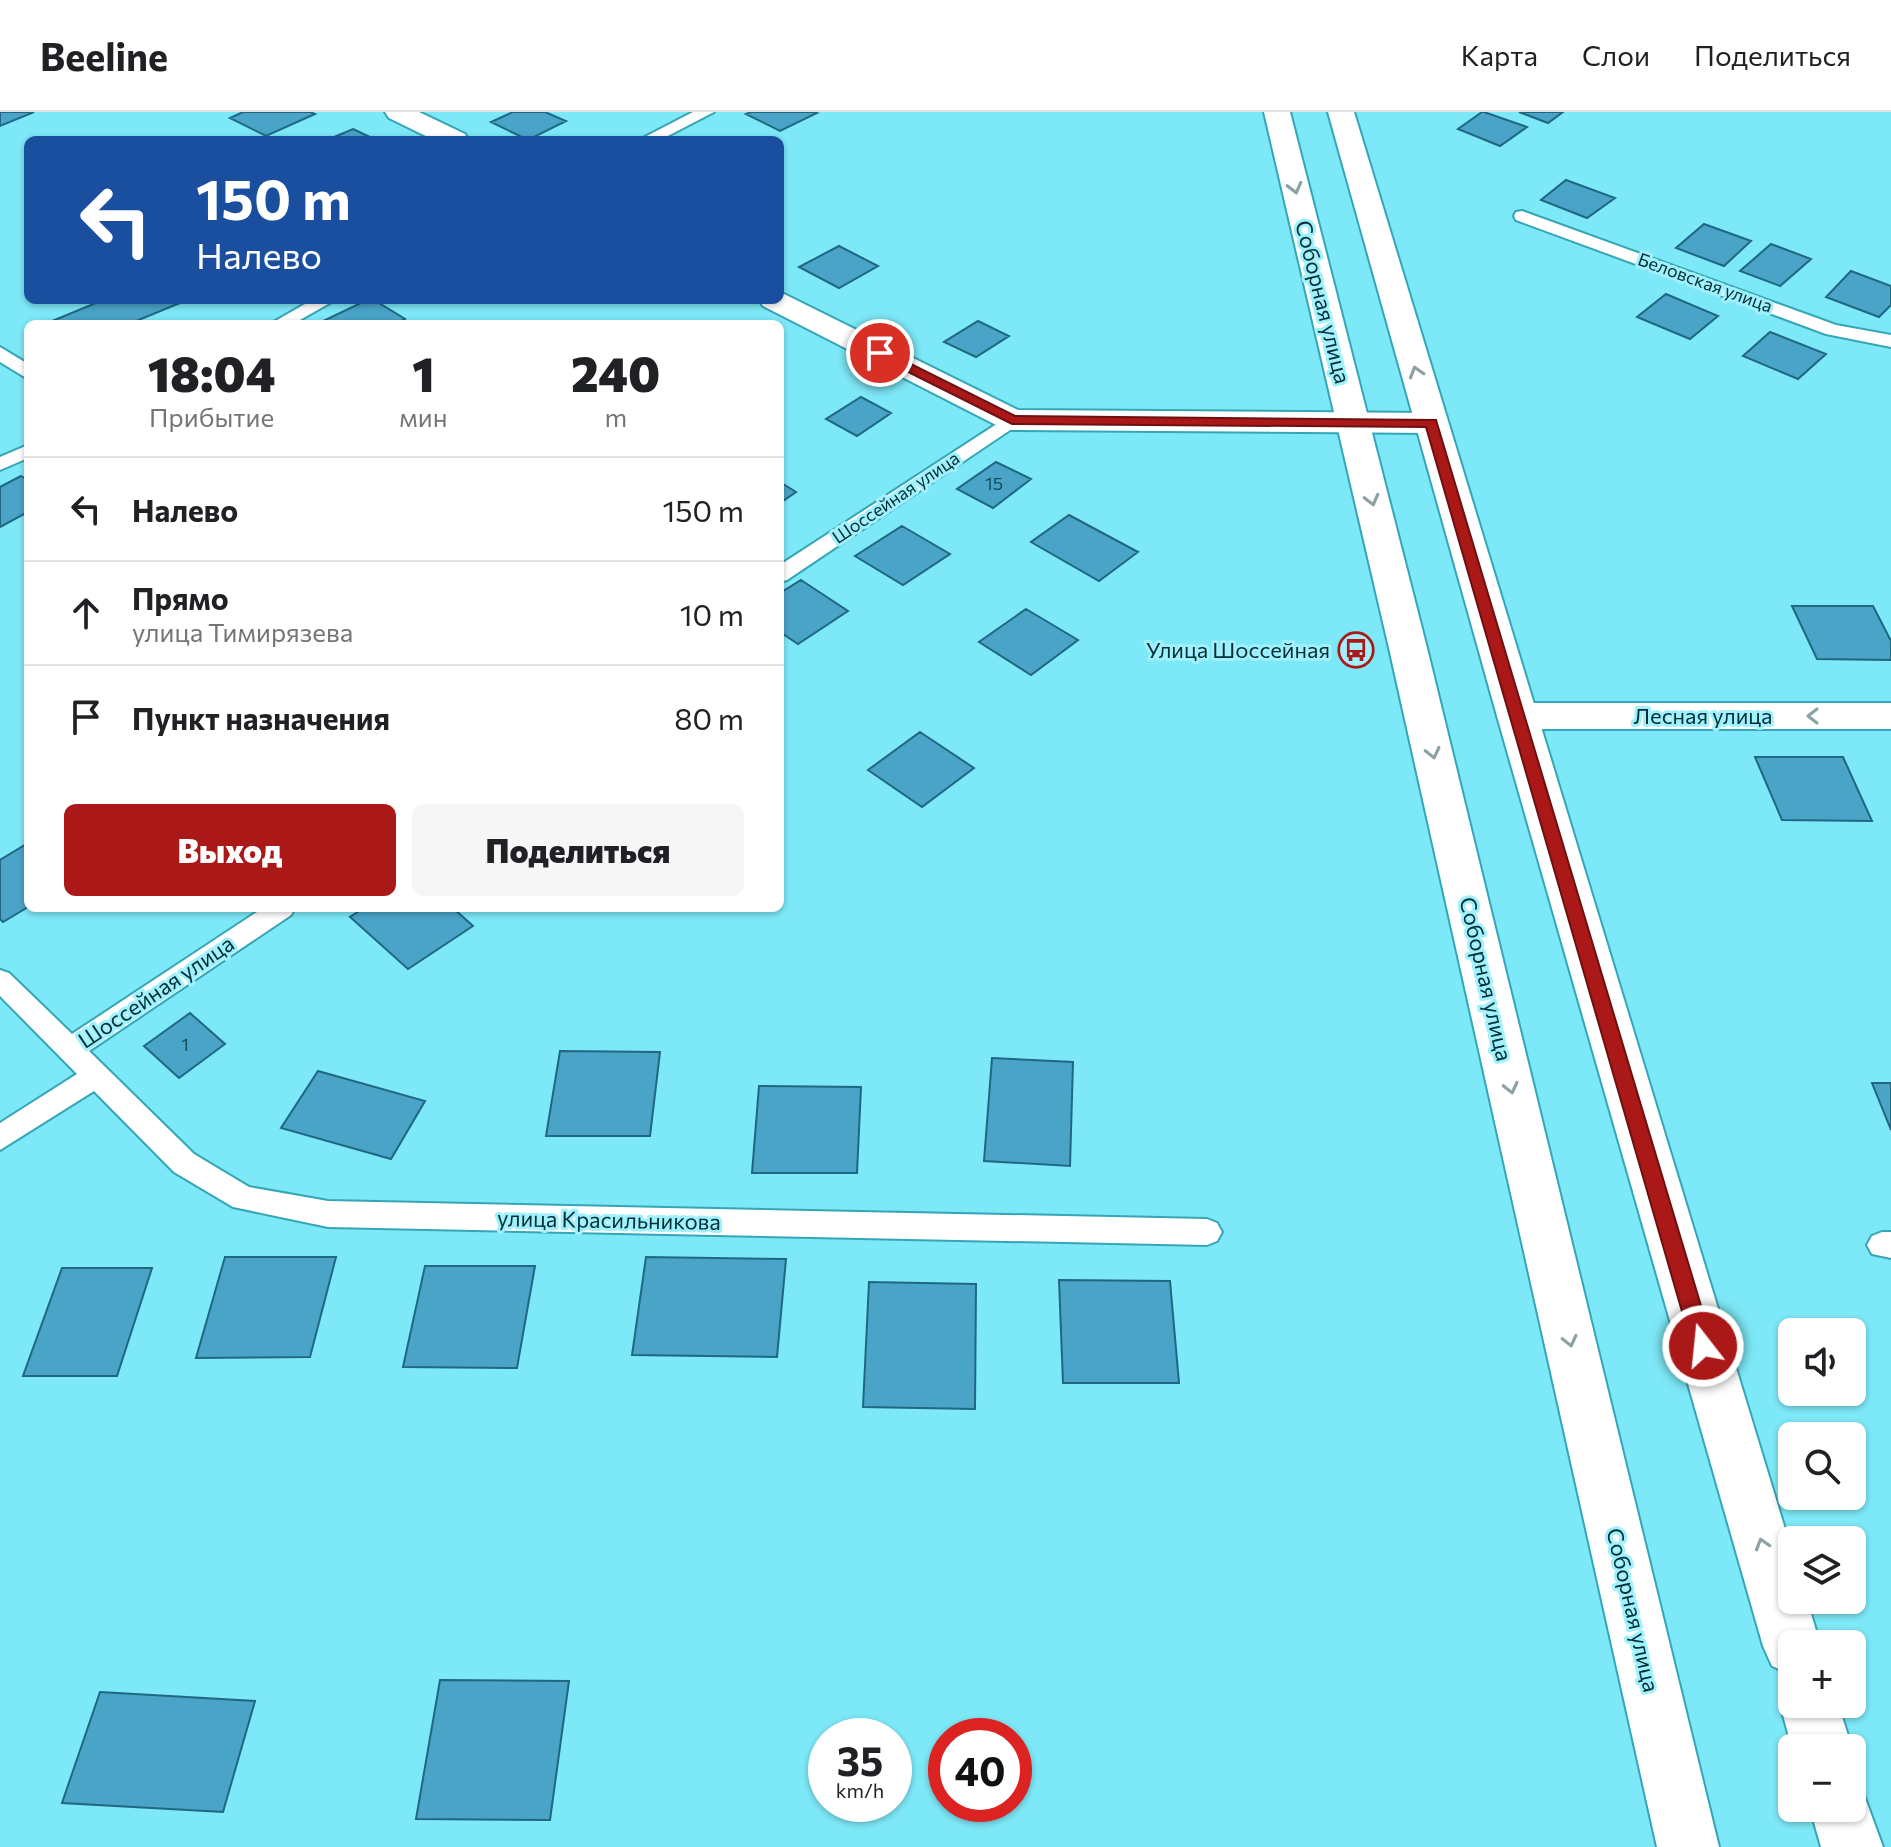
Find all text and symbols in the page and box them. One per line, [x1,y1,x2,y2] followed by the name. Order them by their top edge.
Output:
[40,32,168,79] text: Beeline
[1461,38,1538,72] text: Карта
[1582,38,1650,72] text: Слои
[1694,38,1851,72] text: Поделиться
[196,163,351,232] text: 150 m
[64,168,168,272] icon: left
[1286,180,1303,194] one-way arrow
[1290,217,1357,386] street label: Соборная улица
[196,232,322,276] text: Налево
[1635,248,1776,317] street label: Беловская улица
[846,319,914,387] pin
[858,331,902,375] icon: arrive
[148,343,276,402] text: 18:04
[412,343,435,402] text: 1
[571,343,660,402] text: 240
[1409,365,1425,379] one-way arrow
[149,401,274,432] text: Прибытие
[399,401,447,432] text: мин
[604,401,627,432] text: m
[828,446,963,548] street label: Шоссейная улица
[985,472,1003,494] house number: 15
[64,487,108,531] icon: left
[132,491,238,528] text: Налево
[662,491,744,528] text: 150 m
[1363,492,1380,506] one-way arrow
[132,579,229,616] text: Прямо
[64,591,108,635] icon: ahead
[680,595,744,632] text: 10 m
[132,616,353,647] text: улица Тимирязева
[1337,631,1375,669] bus stop icon: Улица Шоссейная
[1146,636,1330,663] place label: Улица Шоссейная
[64,695,108,739] icon: arrive
[132,699,390,736] text: Пункт назначения
[674,699,744,736] text: 80 m
[1634,702,1772,729] street label: Лесная улица
[1806,707,1819,725] one-way arrow
[1424,745,1441,759] one-way arrow
[64,804,396,896] button: Выход
[412,804,744,896] button: Поделиться
[1454,894,1518,1064] street label: Соборная улица
[73,930,239,1054] street label: Шоссейная улица
[181,1033,189,1055] house number: 1
[1502,1080,1519,1094] one-way arrow
[497,1204,721,1235] street label: улица Красильникова
[1661,1304,1745,1388] position arrow
[1778,1318,1866,1822] map controls
[1778,1318,1866,1406] button: sound
[1561,1333,1578,1347] one-way arrow
[1778,1422,1866,1510] button: search
[1601,1525,1665,1695] street label: Соборная улица
[1778,1526,1866,1614] button: layers
[1755,1538,1771,1551] one-way arrow
[1778,1630,1866,1718] button: +
[928,1718,1032,1822] speed limit sign: 40
[1778,1734,1866,1822] button: −
[837,1735,883,1784] text: 35
[836,1778,884,1802] text: km/h

